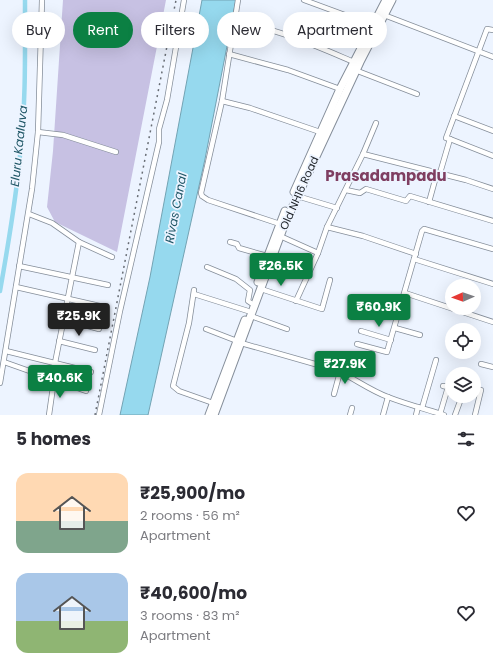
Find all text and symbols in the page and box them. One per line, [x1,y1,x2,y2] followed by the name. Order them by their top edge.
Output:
[12,12,65,48] chip: Buy
[73,12,133,48] chip: Rent
[141,12,209,48] chip: Filters
[217,12,275,48] chip: New
[283,12,387,48] chip: Apartment
[6,105,31,187] water label: Eluru Kaaluva
[276,154,322,232] street label: Old NH16 Road
[325,165,447,186] district label: Prasadampadu
[160,171,191,244] water label: Rivas Canal
[248,253,314,287] pin: ₹26.5K
[259,256,303,275] text: ₹26.5K
[445,279,481,315] north arrow
[445,279,481,403] map controls
[346,294,412,328] pin: ₹60.9K
[356,297,402,316] text: ₹60.9K
[46,303,112,337] pin: ₹25.9K
[57,306,101,325] text: ₹25.9K
[445,323,481,359] button: locate
[312,351,378,385] pin: ₹27.9K
[324,354,366,373] text: ₹27.9K
[27,365,93,399] pin: ₹40.6K
[445,367,481,403] button: layers
[37,368,83,387] text: ₹40.6K
[16,427,91,451] text: 5 homes
[455,428,477,450] icon: filters
[140,481,245,505] text: ₹25,900/mo
[48,489,96,537] icon: home
[455,502,477,524] icon: heart
[140,506,240,525] text: 2 rooms · 56 m²
[140,526,210,545] text: Apartment
[140,581,247,605] text: ₹40,600/mo
[48,589,96,637] icon: home
[455,602,477,624] icon: heart
[140,606,240,625] text: 3 rooms · 83 m²
[140,626,210,645] text: Apartment

